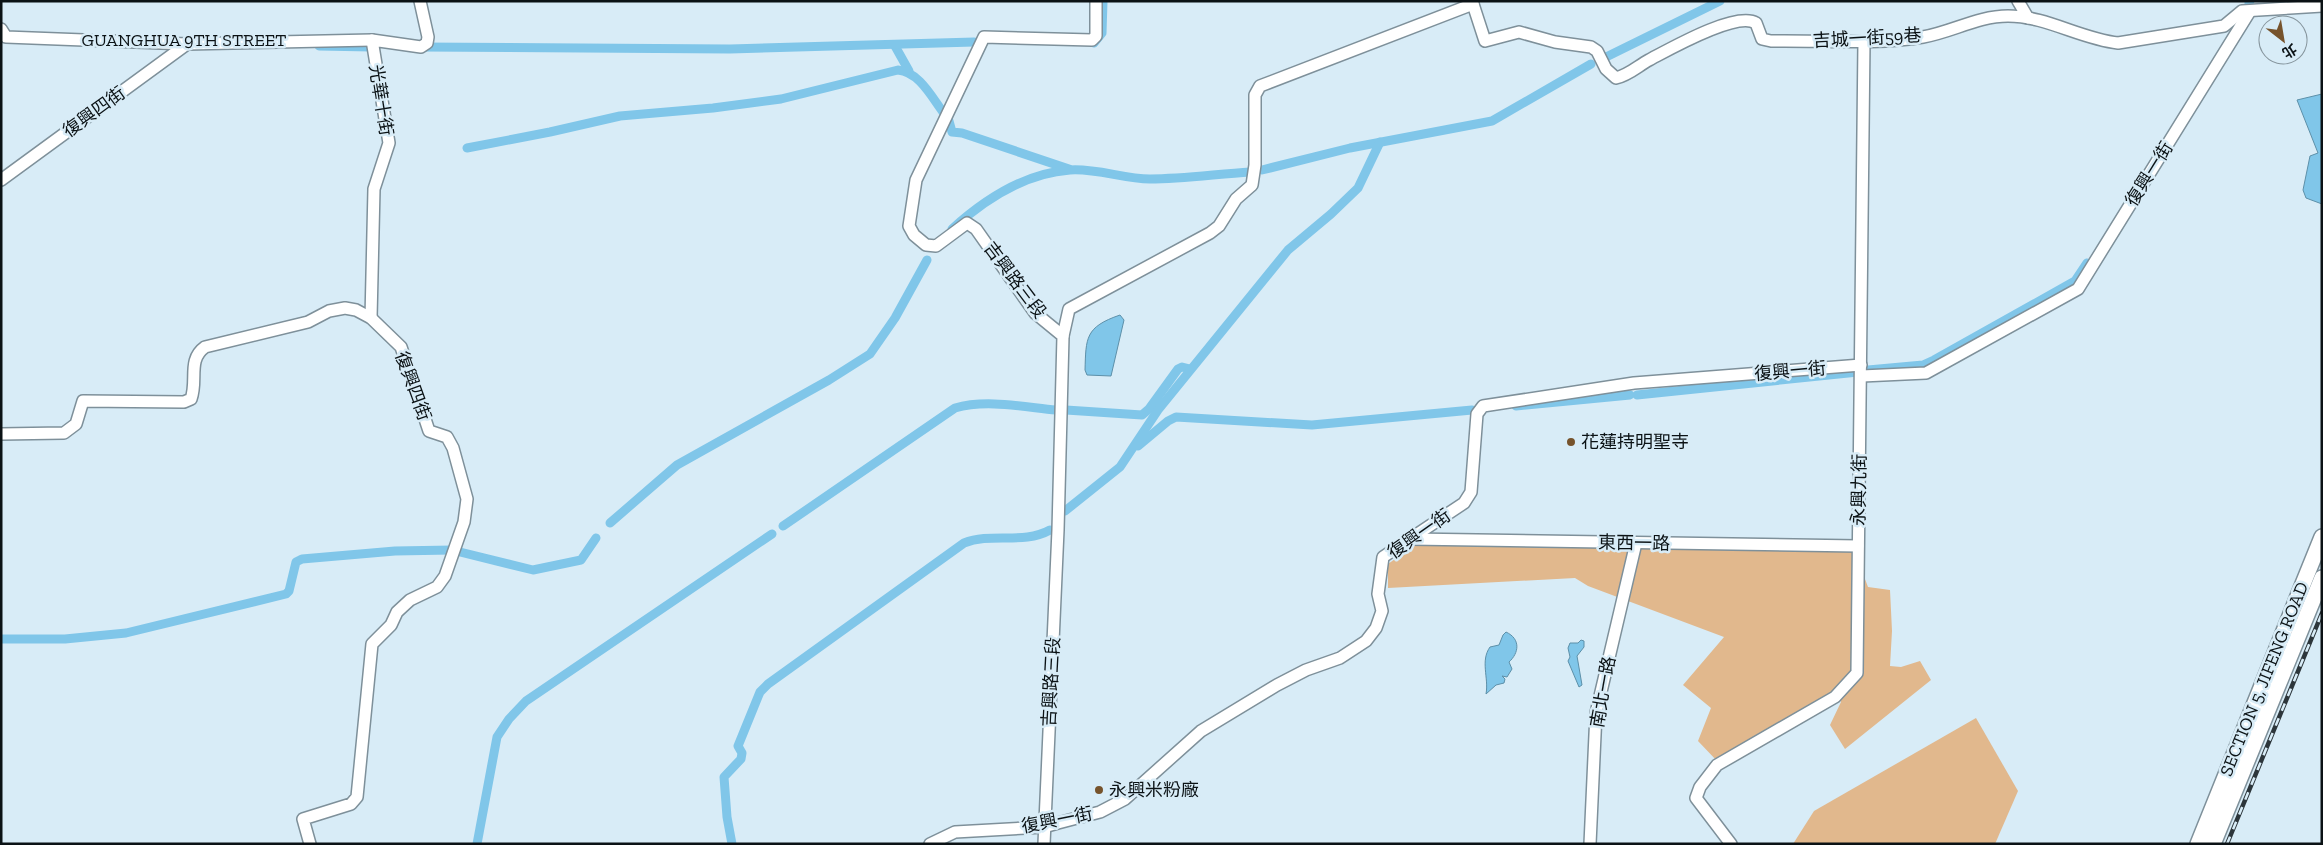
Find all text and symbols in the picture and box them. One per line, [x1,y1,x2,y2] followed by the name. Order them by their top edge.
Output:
[2258,15,2308,65] north arrow
[1812,24,1922,52] street label: 吉城一街59巷
[81,29,287,51] street label: GUANGHUA 9TH STREET
[2279,40,2300,62] text: 北
[365,63,397,137] street label: 光華十街
[58,82,130,142] street label: 復興四街
[2121,138,2177,210] street label: 復興一街
[979,237,1051,323] street label: 吉興路三段
[390,348,436,424] street label: 復興四街
[1753,357,1827,385] street label: 復興一街
[1581,431,1689,453] place label: 花蓮持明聖寺
[1565,436,1577,448] marker: 花蓮持明聖寺
[1847,454,1871,526] street label: 永興九街
[1383,504,1455,564] street label: 復興一街
[1598,531,1670,555] street label: 東西一路
[2215,579,2313,779] street label: SECTION 5, JIFENG ROAD
[1038,636,1064,728] street label: 吉興路三段
[1586,655,1620,729] street label: 南北一路
[1109,779,1199,801] place label: 永興米粉廠
[1093,784,1105,796] marker: 永興米粉廠
[1020,802,1094,838] street label: 復興一街

